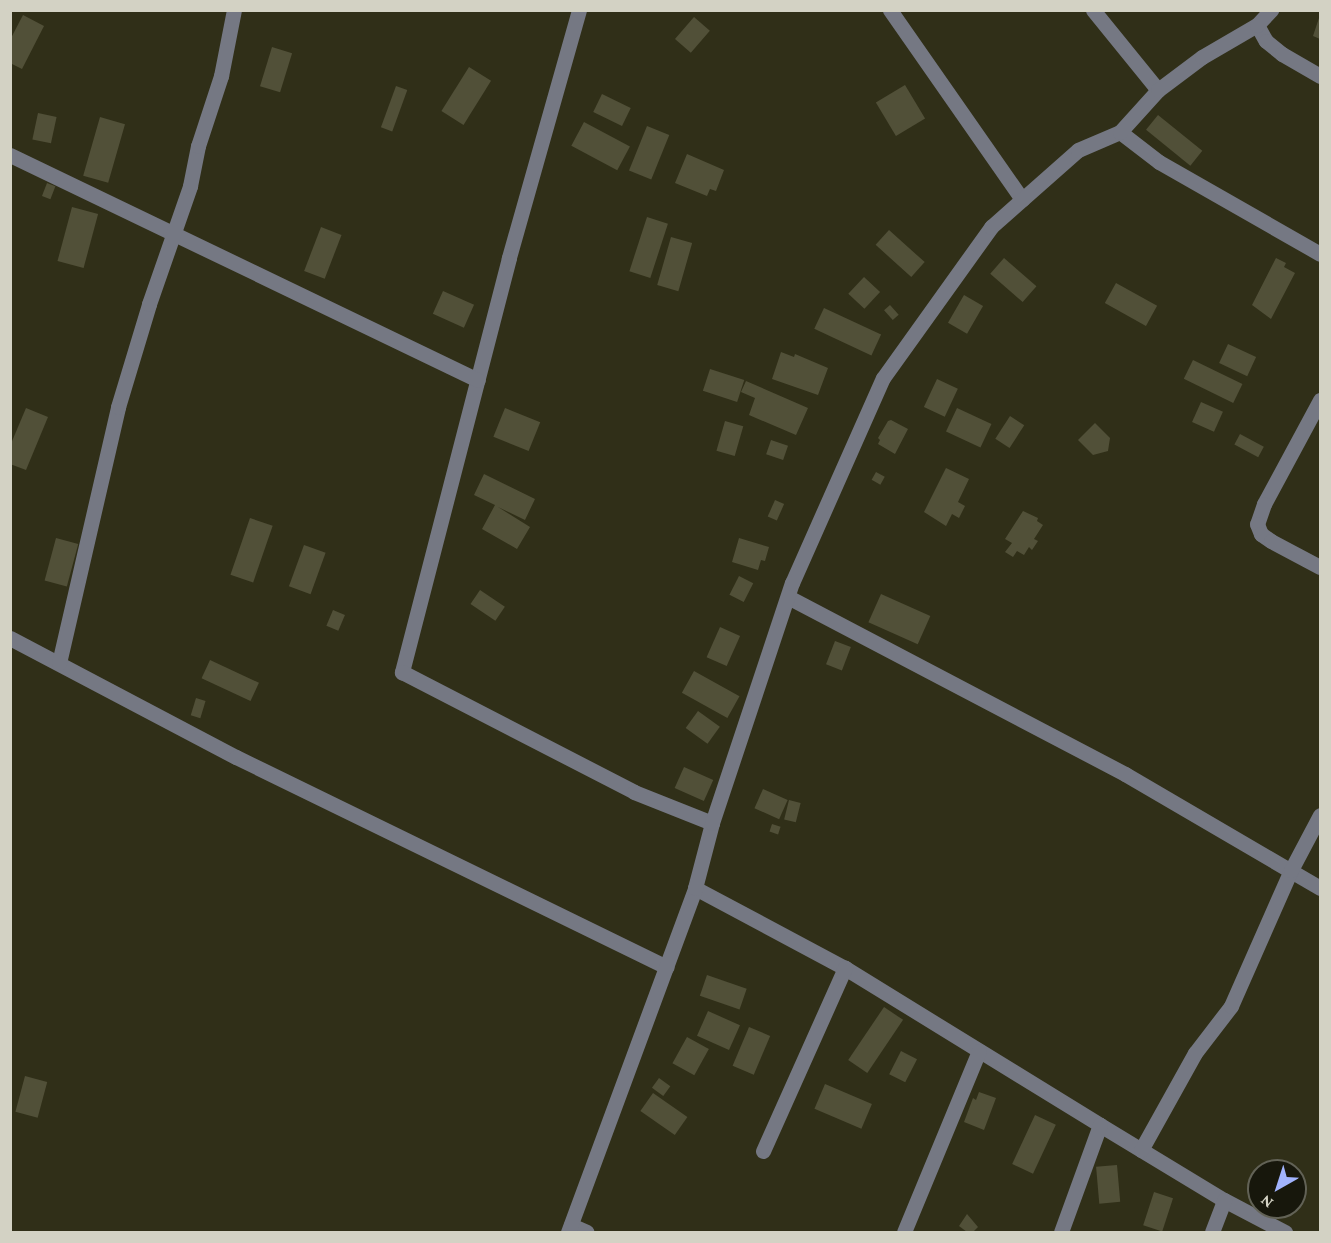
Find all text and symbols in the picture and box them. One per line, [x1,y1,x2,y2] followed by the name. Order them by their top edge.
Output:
[1247,1159,1307,1219] north arrow
[1257,1192,1276,1212] text: N

